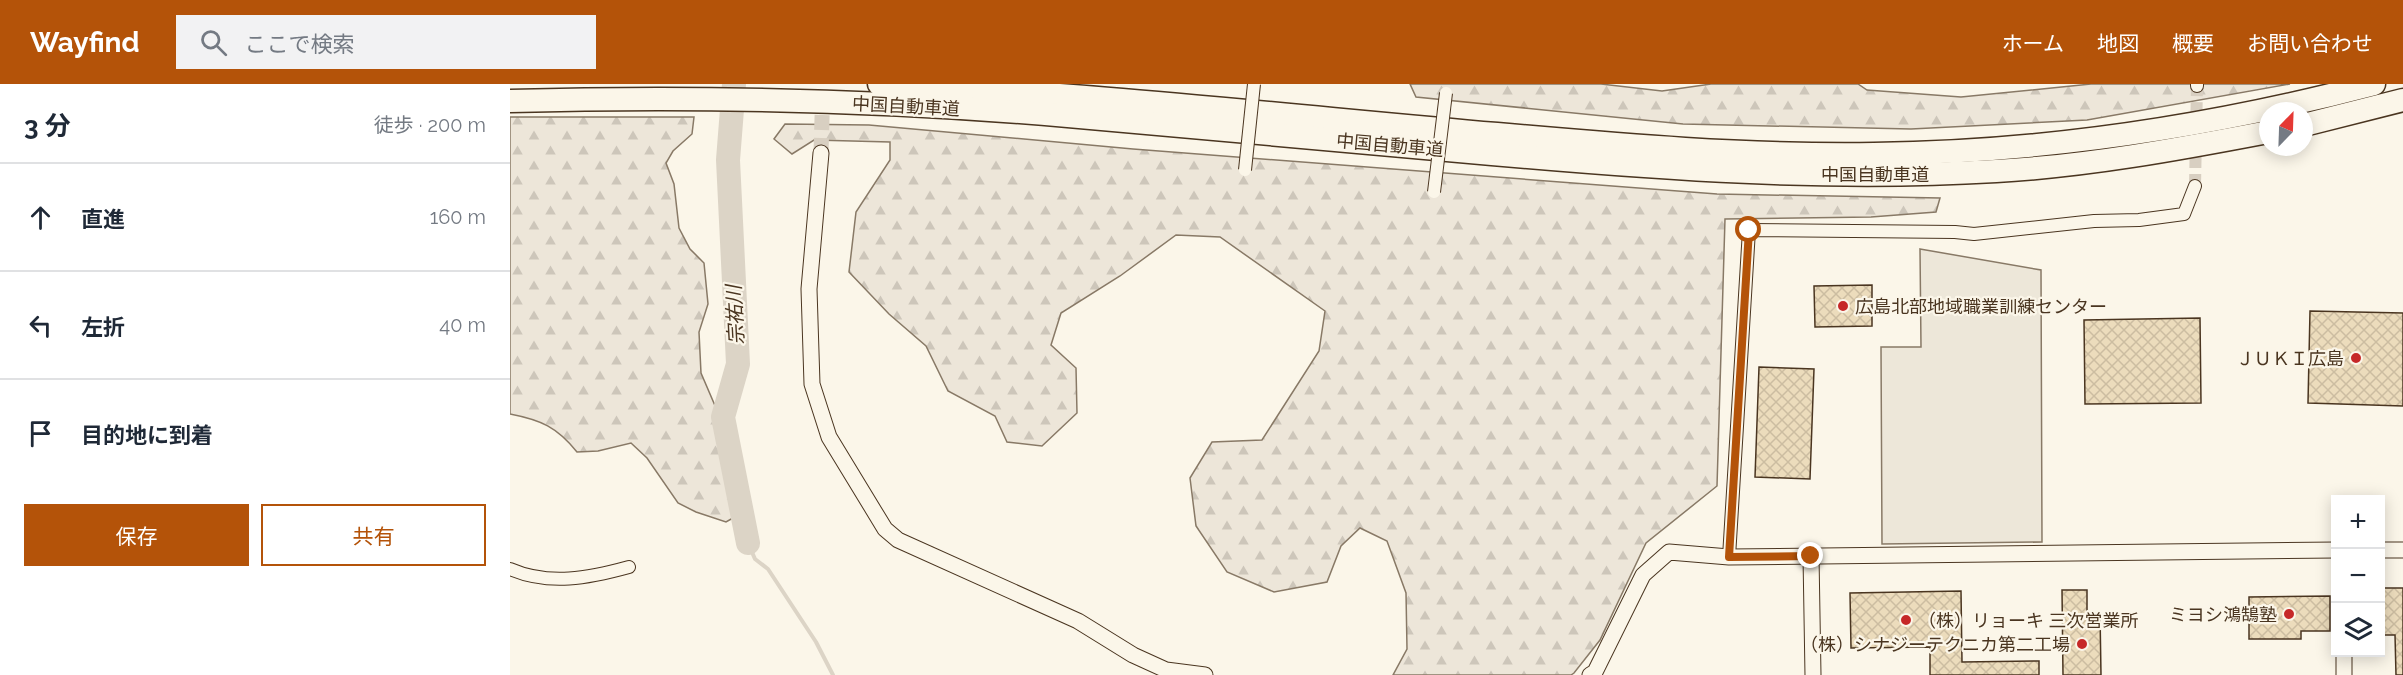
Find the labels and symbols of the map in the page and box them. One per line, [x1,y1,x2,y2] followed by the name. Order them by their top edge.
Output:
[852,93,960,119] street label: 中国自動車道
[2259,102,2313,156] north arrow
[1335,130,1445,160] street label: 中国自動車道
[1821,164,1929,185] street label: 中国自動車道
[1735,216,1761,242] route start
[721,282,749,346] water label: 宗祐川
[1855,296,2107,317] place label: 広島北部地域職業訓練センター
[1836,299,1850,313] marker: 広島北部地域職業訓練センター
[2236,348,2344,369] place label: ＪＵＫＩ広島
[2349,351,2363,365] marker: ＪＵＫＩ広島
[1797,542,1823,568] route end
[2169,604,2277,625] place label: ミヨシ鴻鵠塾
[2282,607,2296,621] marker: ミヨシ鴻鵠塾
[1918,610,2139,631] place label: （株）リョーキ 三次営業所
[1899,613,1913,627] marker: （株）リョーキ 三次営業所
[1800,634,2070,655] place label: （株）シナジーテクニカ第二工場
[2075,637,2089,651] marker: （株）シナジーテクニカ第二工場

